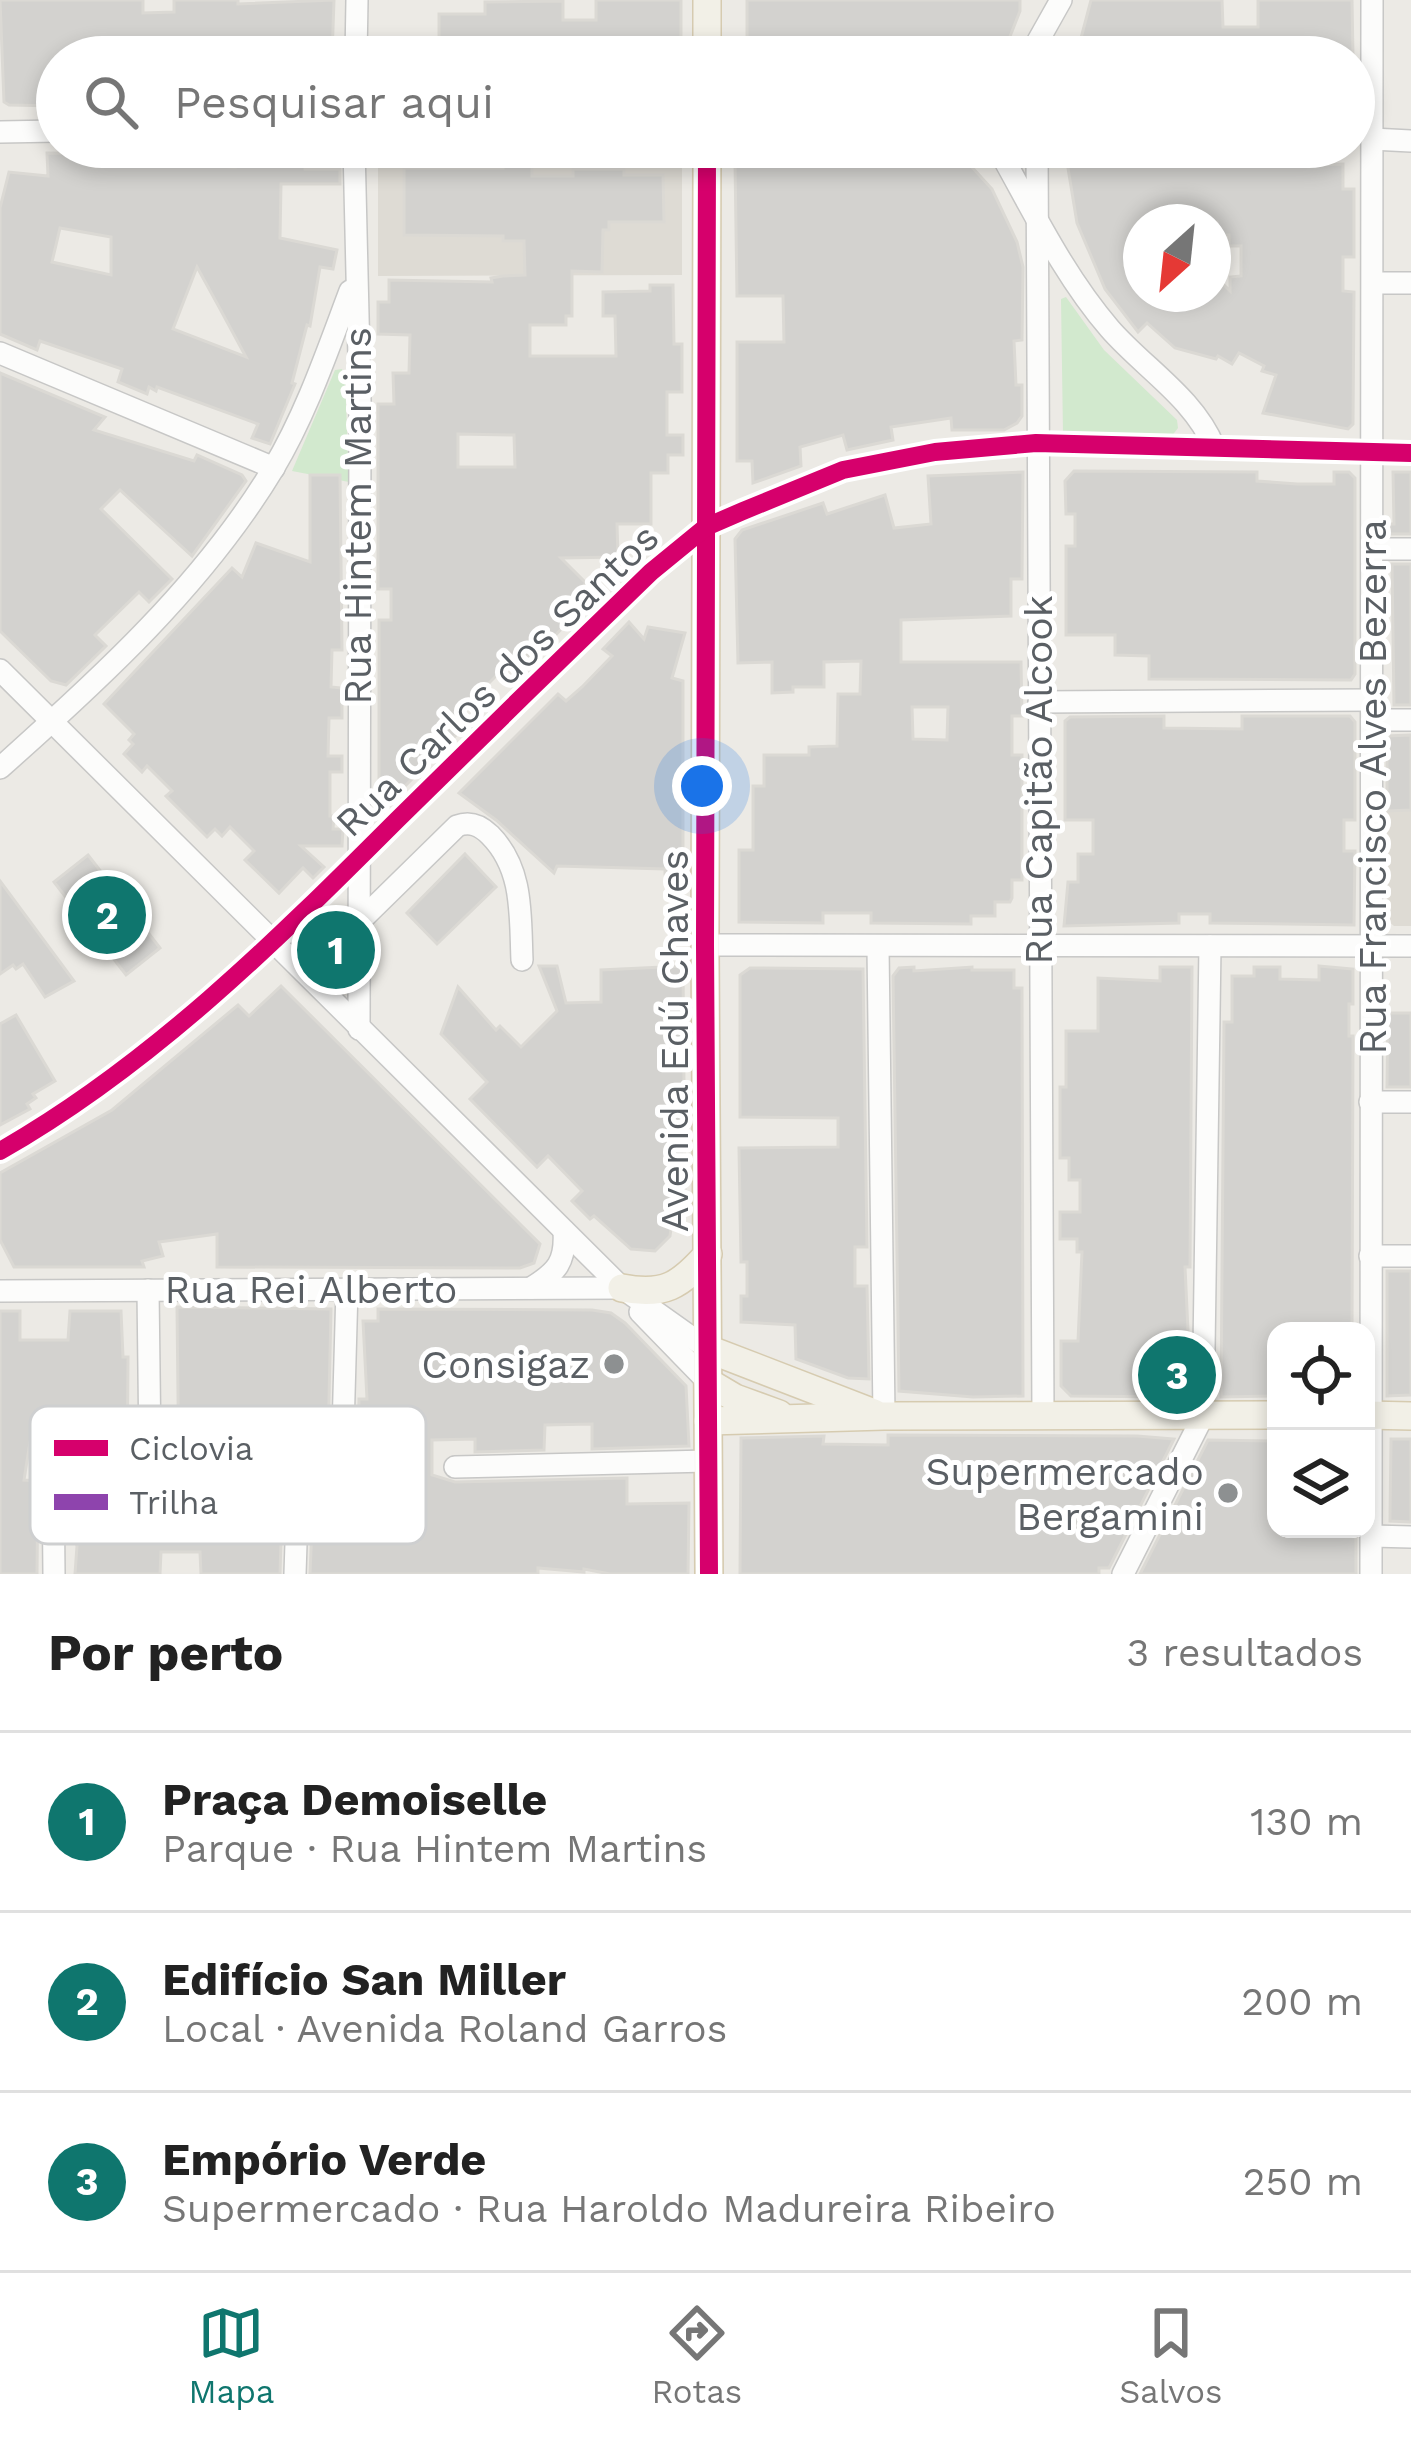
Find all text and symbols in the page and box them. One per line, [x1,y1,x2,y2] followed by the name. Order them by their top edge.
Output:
[36,36,1375,168] search box
[78,69,144,135] icon: search
[174,76,494,129] text: Pesquisar aqui
[1123,204,1231,312] north arrow
[335,327,380,705] street label: Rua Hintem Martins
[327,514,667,846] street label: Rua Carlos dos Santos
[1350,519,1395,1055] street label: Rua Francisco Alves Bezerra
[1016,595,1061,965] street label: Rua Capitão Alcook
[672,756,732,816] your location
[652,850,697,1232] street label: Avenida Edú Chaves
[68,870,146,960] pin: 2
[297,905,375,995] pin: 1
[164,1267,458,1312] street label: Rua Rei Alberto
[1267,1322,1375,1538] map controls
[1267,1322,1375,1430] button: locate
[1138,1330,1216,1420] pin: 3
[421,1342,590,1387] place label: Consigaz
[601,1351,627,1377] marker: Consigaz
[30,1406,426,1544] legend
[129,1429,253,1468] text: Ciclovia
[1267,1430,1375,1538] button: layers
[926,1449,1204,1539] place label: Supermercado Bergamini
[1215,1480,1241,1506] marker: Supermercado Bergamini
[129,1483,218,1522] text: Trilha
[48,1623,283,1682] text: Por perto
[1127,1630,1363,1675] text: 3 resultados
[162,1773,547,1826] text: Praça Demoiselle
[79,1799,95,1844] text: 1
[1250,1799,1363,1844] text: 130 m
[162,1826,707,1871] text: Parque · Rua Hintem Martins
[162,1953,566,2006] text: Edifício San Miller
[75,1979,99,2024] text: 2
[1241,1979,1363,2024] text: 200 m
[162,2006,727,2051] text: Local · Avenida Roland Garros
[162,2133,486,2186] text: Empório Verde
[75,2159,99,2204] text: 3
[1243,2159,1363,2204] text: 250 m
[162,2186,1056,2231] text: Supermercado · Rua Haroldo Madureira Ribeiro
[188,2300,275,2411] tab: Mapa
[651,2300,742,2411] tab: Rotas
[1119,2300,1223,2411] tab: Salvos

